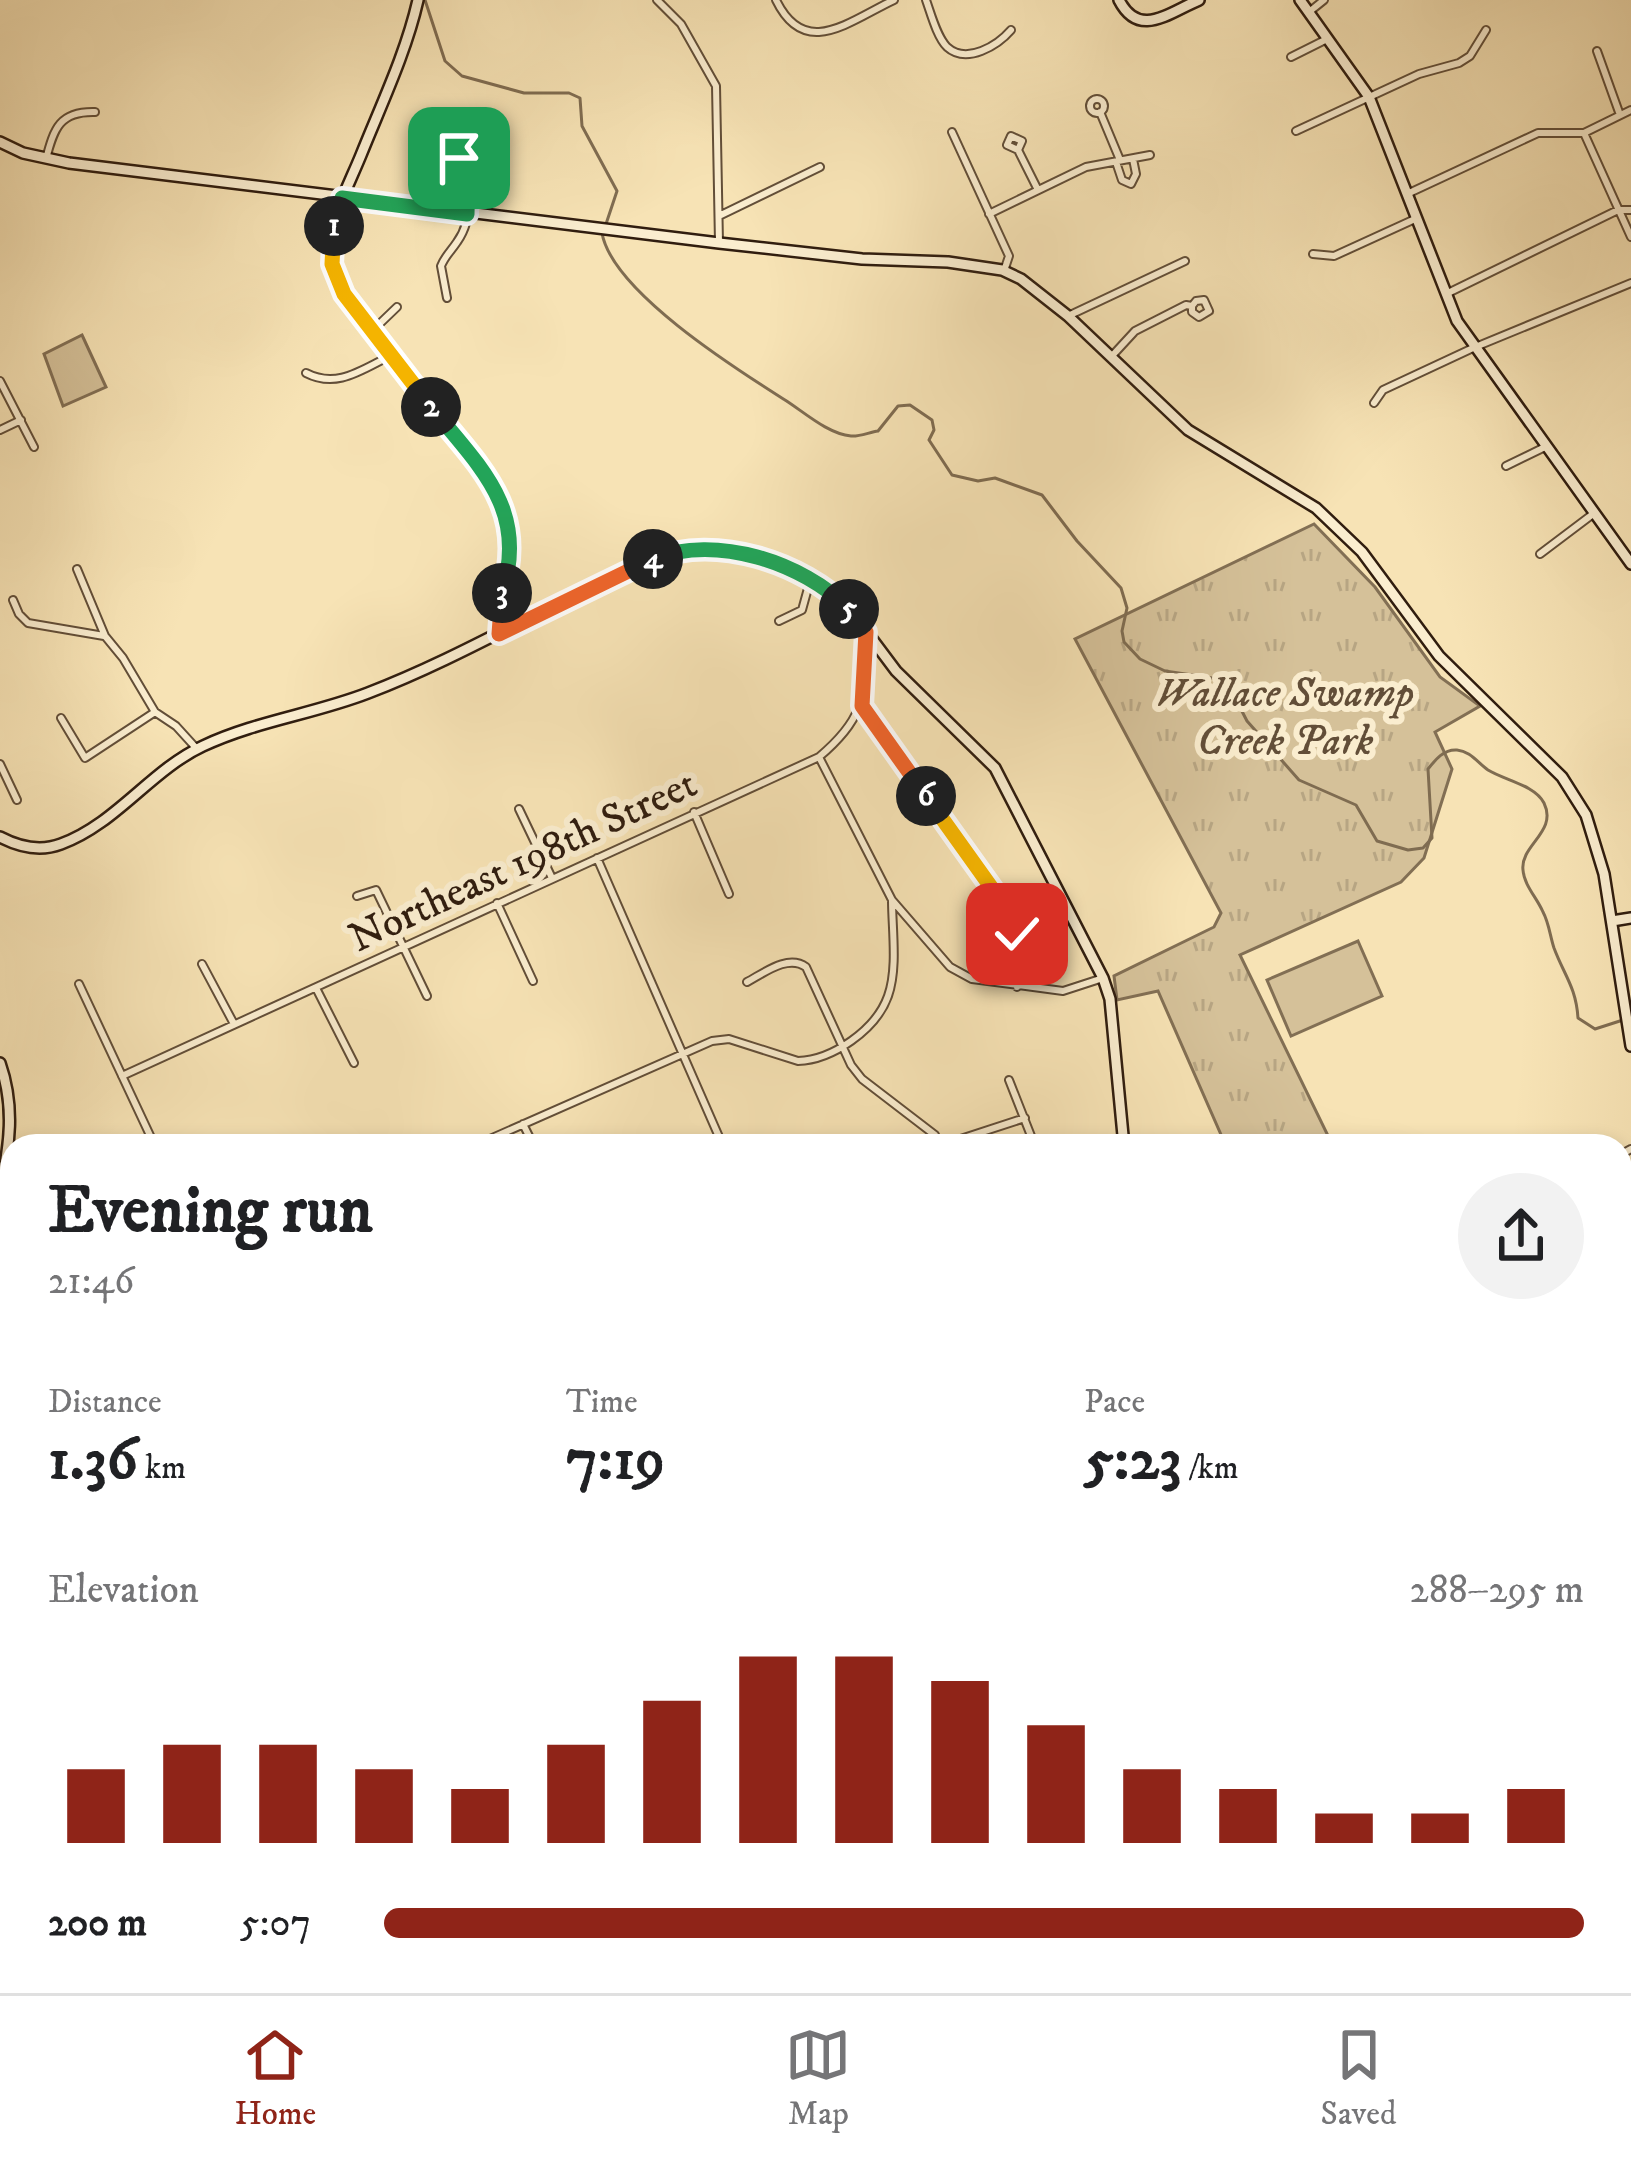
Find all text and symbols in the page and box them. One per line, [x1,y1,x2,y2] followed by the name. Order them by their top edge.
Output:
[408,107,510,209] pin
[426,125,492,191] icon: arrive
[304,196,364,256] pin: 1
[328,205,340,246] text: 1
[401,377,461,437] pin: 2
[423,386,439,427] text: 2
[623,529,683,589] pin: 4
[644,538,663,579] text: 4
[472,563,532,623] pin: 3
[496,572,508,613] text: 3
[819,579,879,639] pin: 5
[841,588,857,629] text: 5
[1156,668,1414,768] park label: Wallace Swamp Creek Park
[341,758,705,965] street label: Northeast 198th Street
[896,766,956,826] pin: 6
[917,775,935,816] text: 6
[966,883,1068,985] pin
[984,901,1050,967] icon: check
[48,1171,373,1253] text: Evening run
[1458,1173,1584,1299] button: share
[48,1257,134,1306] text: 21:46
[48,1382,162,1423] text: Distance
[566,1382,638,1423] text: Time
[1084,1382,1145,1423] text: Pace
[48,1423,138,1498] text: 1.36
[566,1423,665,1498] text: 7:19
[1084,1423,1181,1498] text: 5:23
[138,1448,186,1489] text: km
[1181,1448,1239,1489] text: /km
[48,1566,199,1615] text: Elevation
[1410,1566,1584,1615] text: 288–295 m
[48,1899,147,1948] text: 200 m
[240,1899,311,1948] text: 5:07
[235,2022,316,2135] tab: Home
[785,2022,851,2135] tab: Map
[1321,2022,1396,2135] tab: Saved

